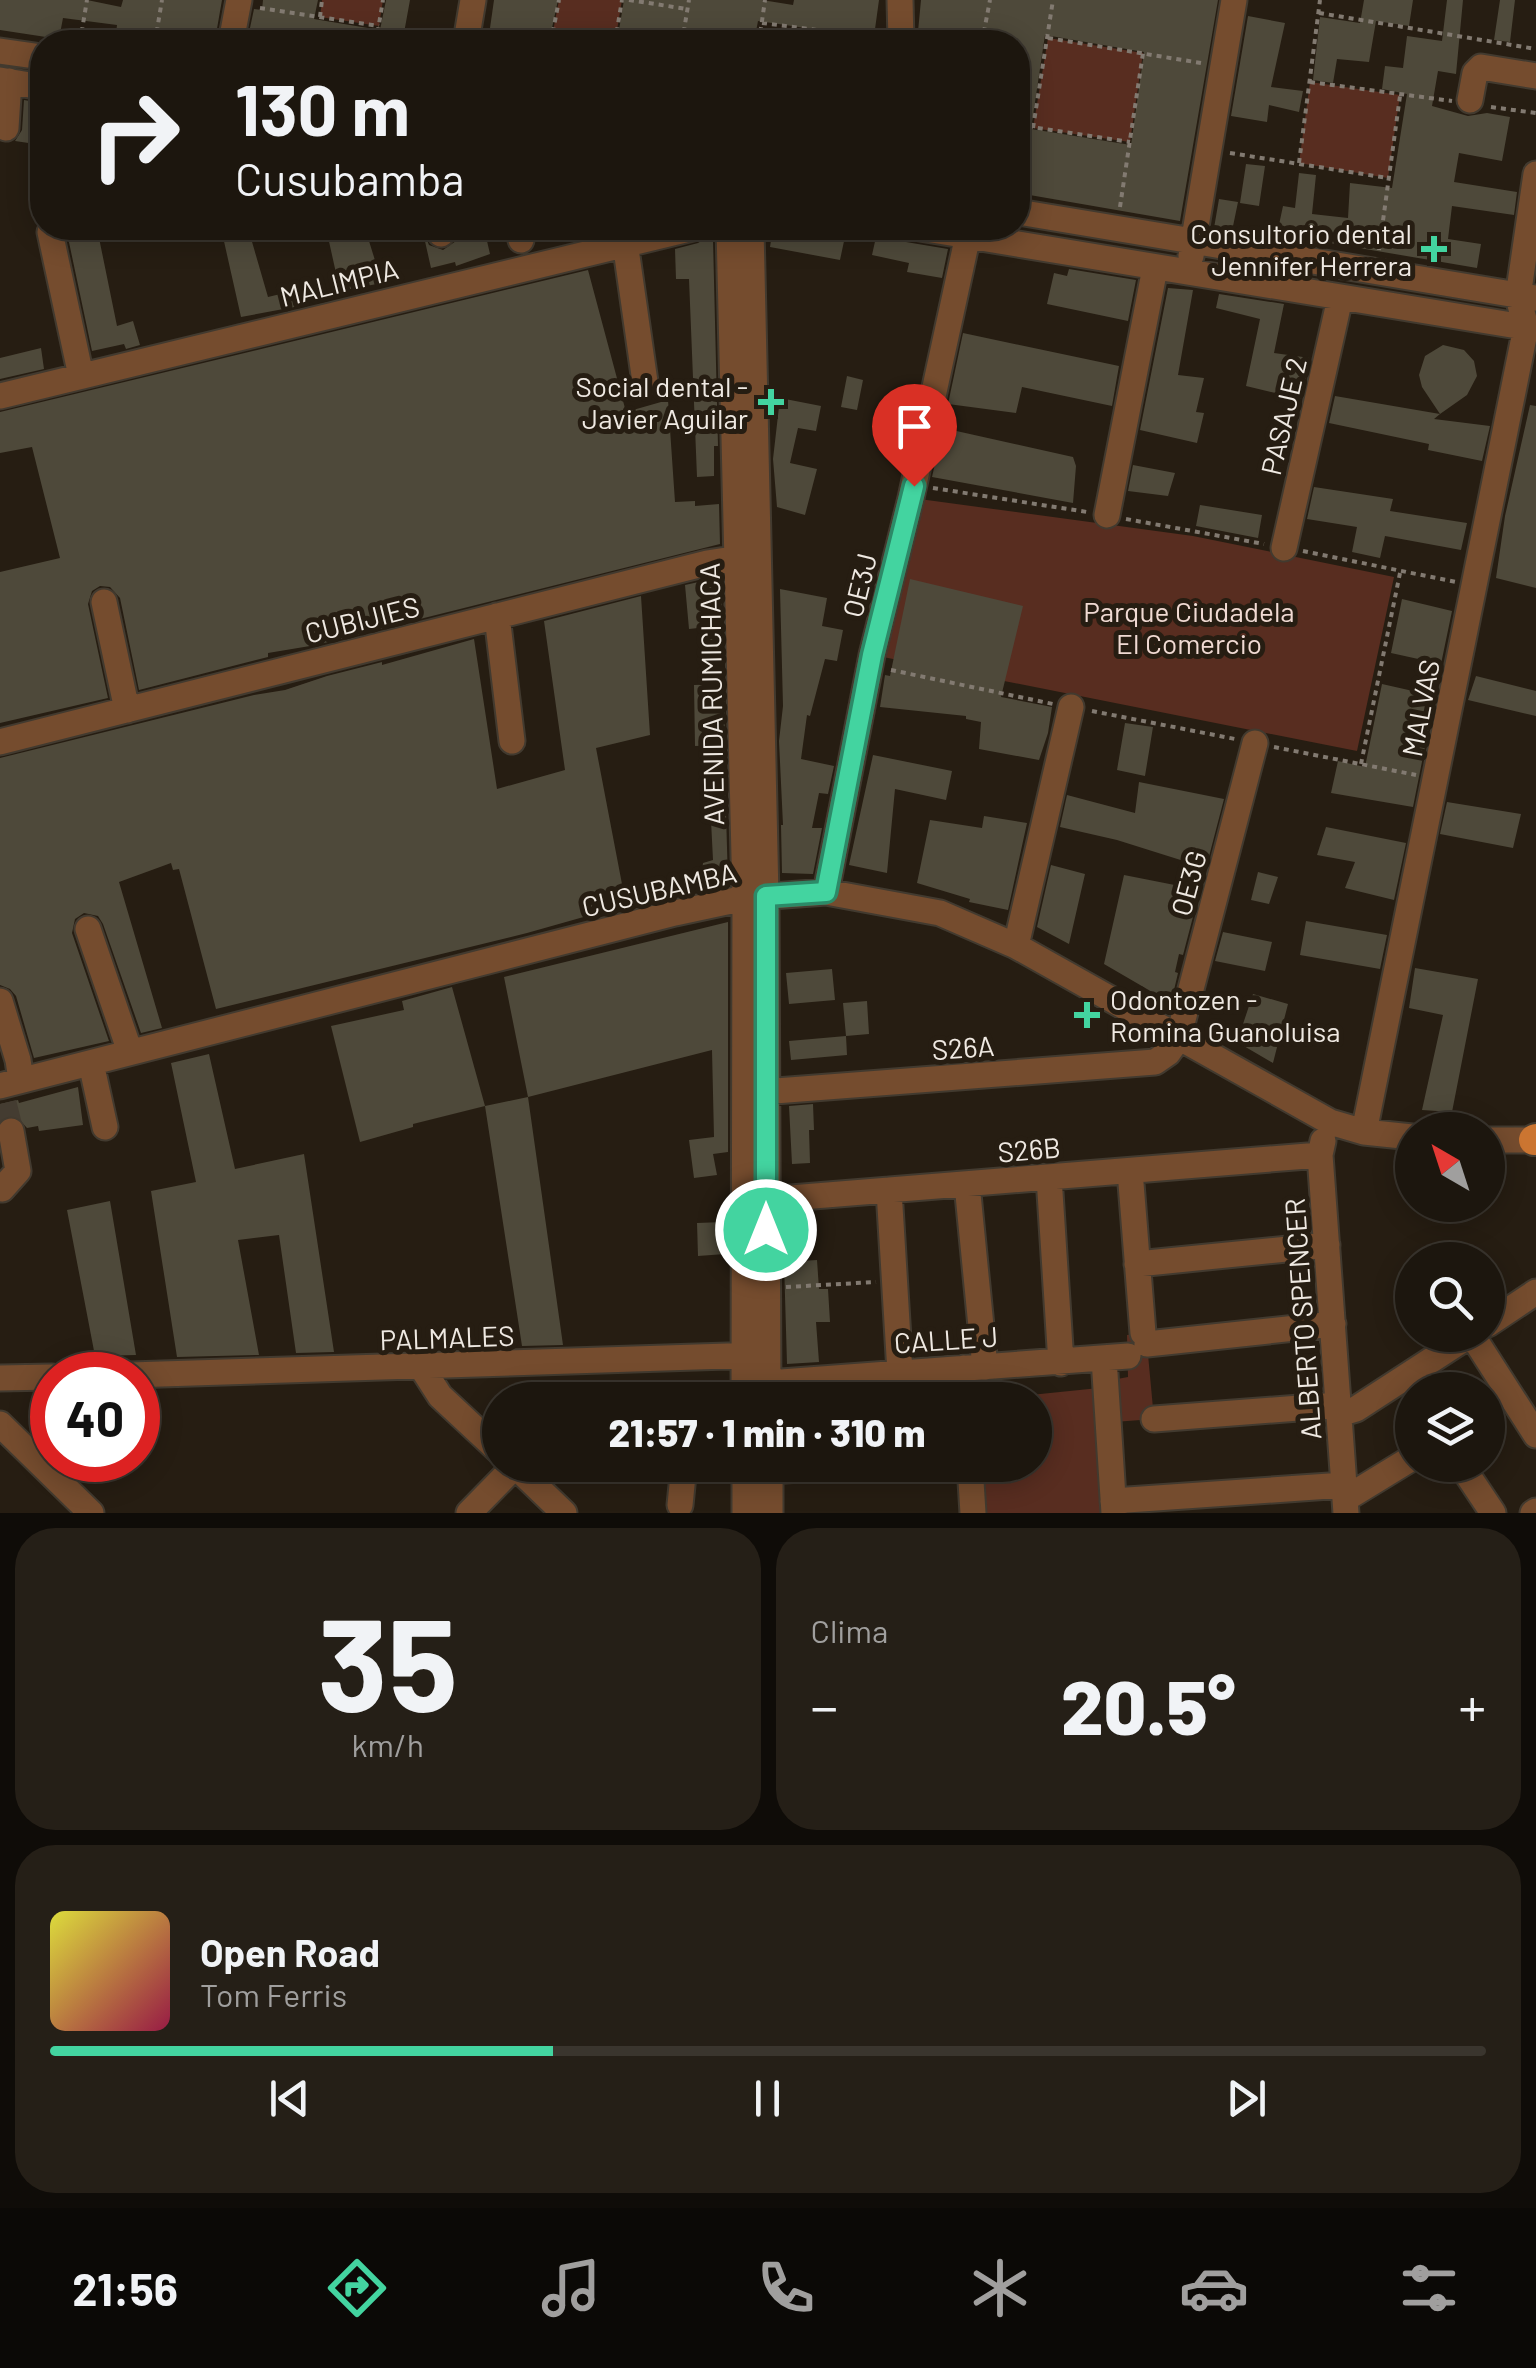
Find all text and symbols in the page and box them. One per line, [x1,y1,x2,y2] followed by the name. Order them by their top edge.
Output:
[235,66,410,150] text: 130 m
[70,70,200,200] icon: right
[235,151,465,205] text: Cusubamba
[1190,216,1412,282] place label: Consultorio dental Jennifer Herrera
[1421,236,1447,262] marker: Consultorio dental Jennifer Herrera
[276,251,402,313] street label: MALIMPIA
[1253,354,1313,478] street label: PASAJE 2
[575,369,748,435] place label: Social dental - Javier Aguilar
[872,384,957,487] pin
[758,389,784,415] marker: Social dental - Javier Aguilar
[887,399,942,454] icon: arrive
[835,549,883,621] street label: OE3J
[692,562,730,826] street label: AVENIDA RUMICHACA
[301,588,423,650] street label: CUBIJIES
[1083,594,1295,660] park label: Parque Ciudadela El Comercio
[1394,657,1446,759] street label: MALVAS
[1163,847,1213,919] street label: OE3G
[578,855,740,923] street label: CUSUBAMBA
[1110,982,1341,1048] place label: Odontozen - Romina Guanoluisa
[1074,1002,1100,1028] marker: Odontozen - Romina Guanoluisa
[930,1028,996,1066] street label: S26A
[1395,1112,1505,1222] north arrow
[1395,1112,1505,1482] map controls
[996,1129,1062,1169] street label: S26B
[714,1178,818,1282] position arrow
[1277,1197,1327,1441] street label: ALBERTO SPENCER
[1395,1242,1505,1352] button: search
[379,1318,515,1356] street label: PALMALES
[893,1318,999,1360] street label: CALLE J
[30,1352,160,1482] speed limit sign: 40
[1395,1372,1505,1482] button: layers
[608,1409,926,1455] text: 21:57 · 1 min · 310 m
[318,1582,458,1738] text: 35
[811,1611,888,1649] text: Clima
[1061,1660,1236,1750] text: 20.5°
[811,1672,838,1738] text: −
[1458,1672,1486,1738] text: +
[352,1725,424,1763] text: km/h
[200,1929,380,1975] text: Open Road
[200,1975,347,2013] text: Tom Ferris
[262,2071,317,2126] icon: previous
[740,2071,795,2126] icon: pause
[1219,2071,1274,2126] icon: next
[322,2253,392,2323] icon: directions
[536,2253,606,2323] icon: music
[751,2253,821,2323] icon: phone
[965,2253,1035,2323] icon: climate
[1179,2253,1249,2323] icon: car
[1394,2253,1464,2323] icon: filters
[72,2261,178,2315] text: 21:56

